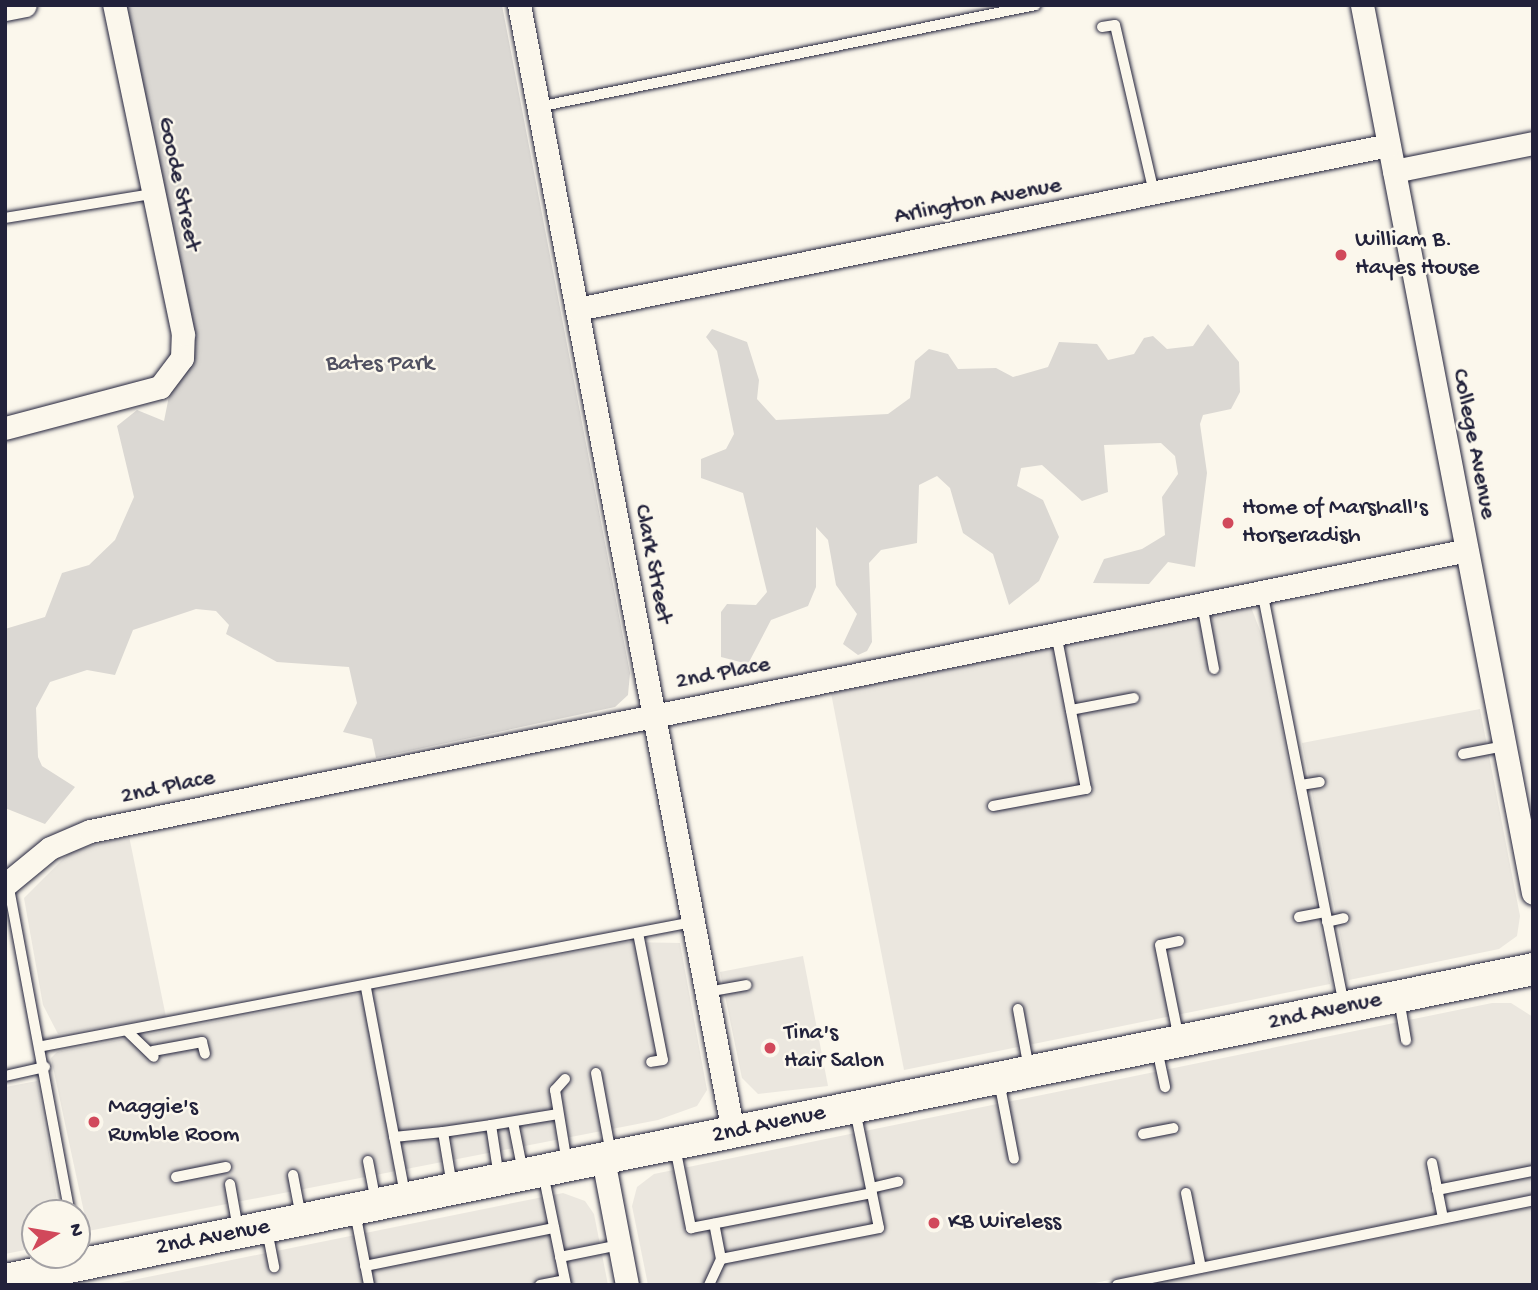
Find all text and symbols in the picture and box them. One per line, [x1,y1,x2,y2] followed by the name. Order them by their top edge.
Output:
[150,114,206,254] street label: Goode Street
[892,172,1064,232] street label: Arlington Avenue
[1355,227,1479,283] place label: William B. Hayes House
[1333,247,1349,263] marker: William B. Hayes House
[326,351,434,379] park label: Bates Park
[1444,366,1502,522] street label: College Avenue
[1242,495,1428,551] place label: Home of Marshall's Horseradish
[626,502,678,626] street label: Clark Street
[1220,515,1236,531] marker: Home of Marshall's Horseradish
[673,651,773,697] street label: 2nd Place
[118,764,218,812] street label: 2nd Place
[1266,986,1384,1038] street label: 2nd Avenue
[784,1020,884,1076] place label: Tina's Hair Salon
[762,1040,778,1056] marker: Tina's Hair Salon
[108,1094,239,1150] place label: Maggie's Rumble Room
[710,1099,828,1151] street label: 2nd Avenue
[86,1114,102,1130] marker: Maggie's Rumble Room
[21,1199,91,1269] north arrow
[948,1209,1061,1237] place label: KB Wireless
[154,1213,272,1263] street label: 2nd Avenue
[926,1215,942,1231] marker: KB Wireless
[63,1222,88,1239] text: N

